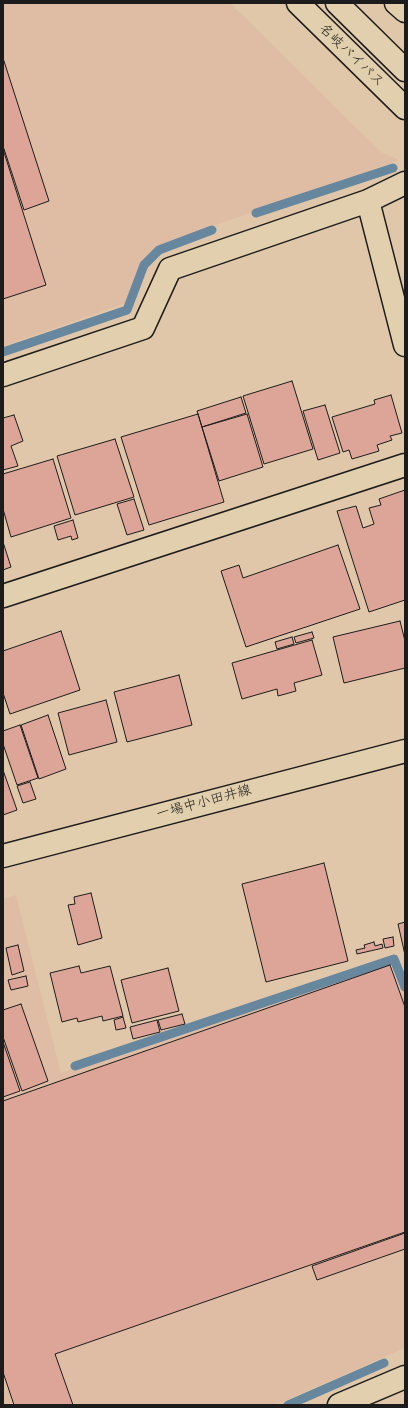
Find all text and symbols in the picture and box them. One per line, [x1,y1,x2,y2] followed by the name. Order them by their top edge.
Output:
[315,21,387,91] street label: 名岐バイパス
[154,782,254,824] street label: 一場中小田井線

